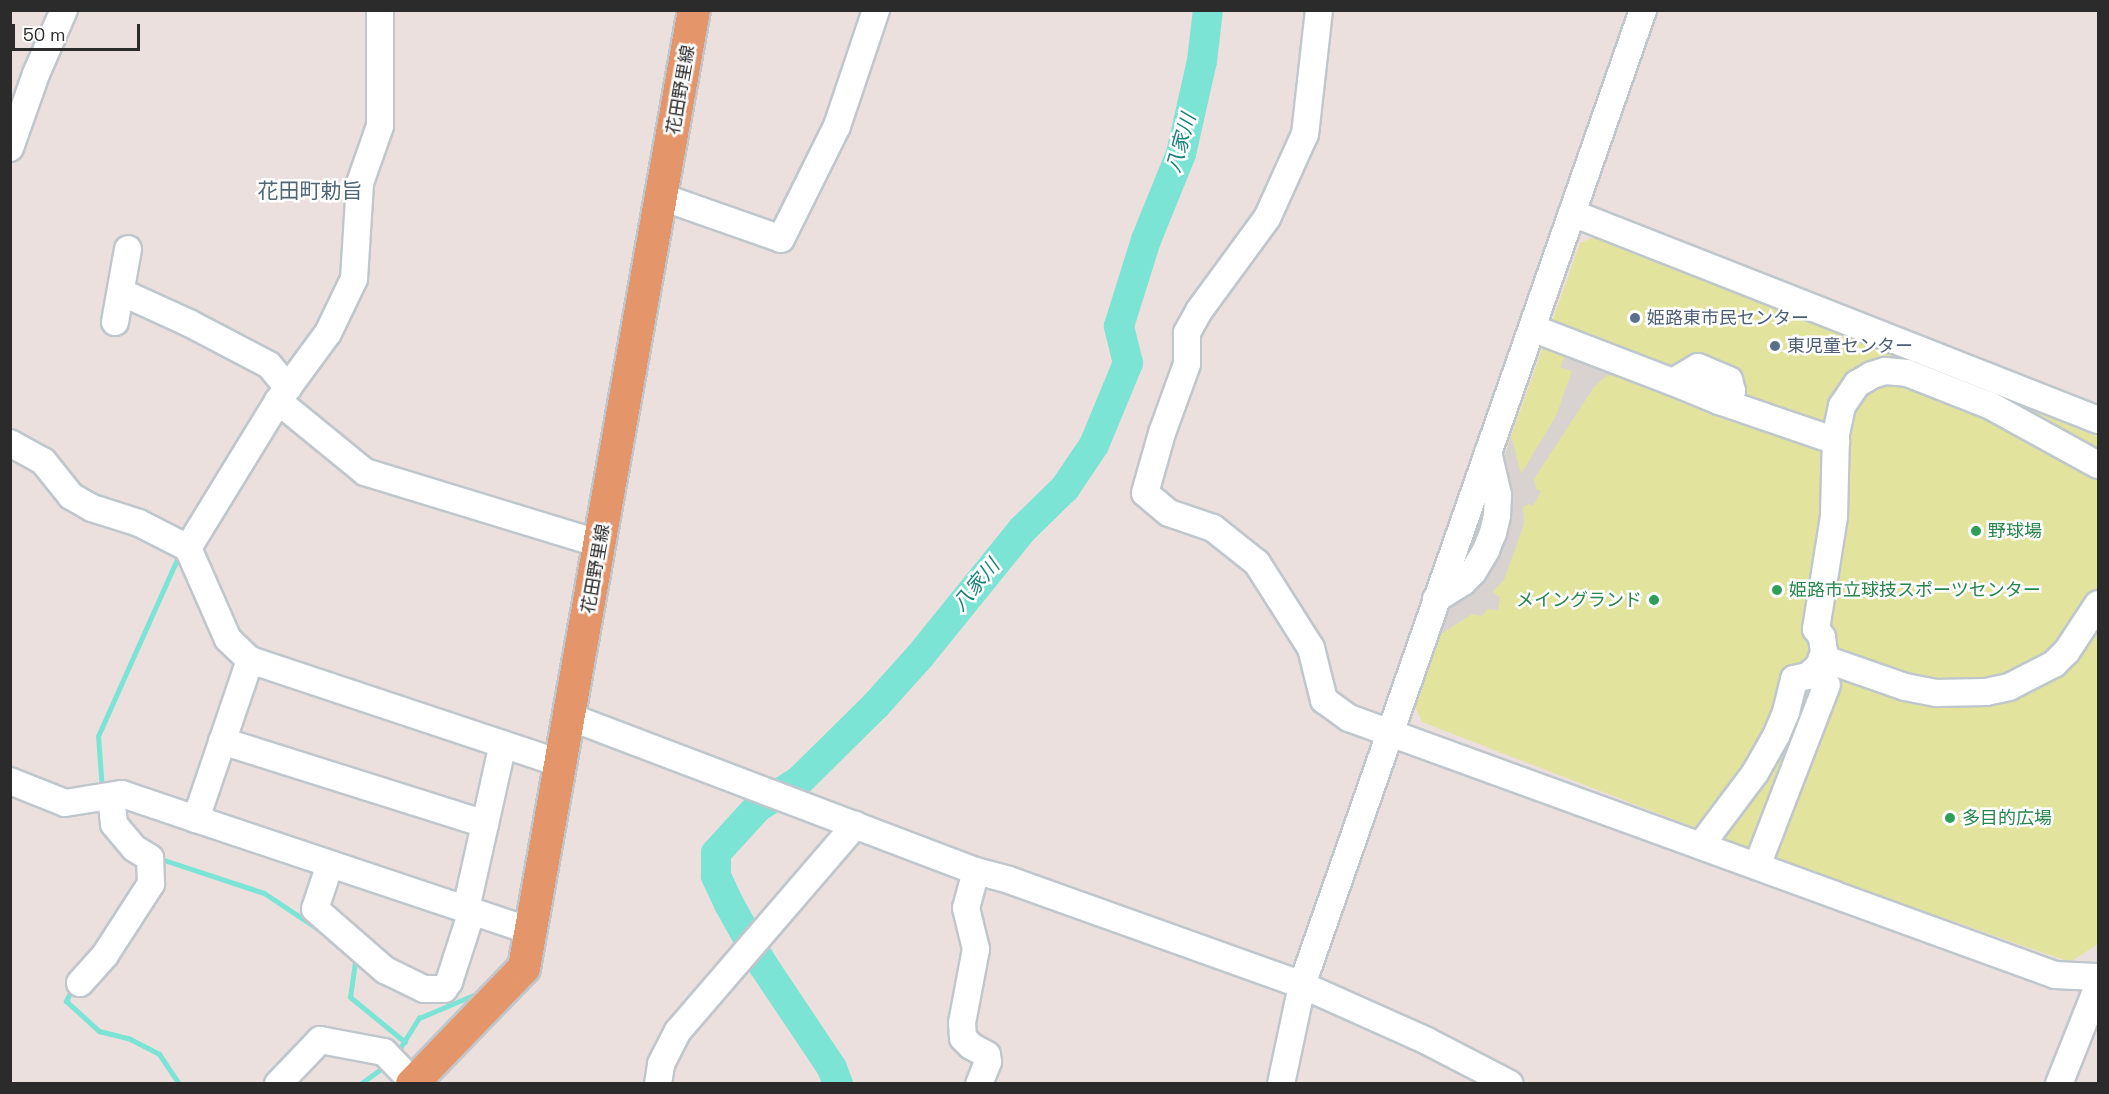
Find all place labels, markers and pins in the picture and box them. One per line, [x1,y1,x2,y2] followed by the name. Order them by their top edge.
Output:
[1647,307,1809,329] place label: 姫路東市民センター
[1628,311,1642,325] marker: 姫路東市民センター
[1787,335,1913,357] place label: 東児童センター
[1768,339,1782,353] marker: 東児童センター
[1988,520,2042,542] place label: 野球場
[1969,524,1983,538] marker: 野球場
[1789,579,2041,601] place label: 姫路市立球技スポーツセンター
[1770,583,1784,597] marker: 姫路市立球技スポーツセンター
[1516,589,1642,611] place label: メイングランド
[1647,593,1661,607] marker: メイングランド
[1962,807,2052,829] place label: 多目的広場
[1943,811,1957,825] marker: 多目的広場

